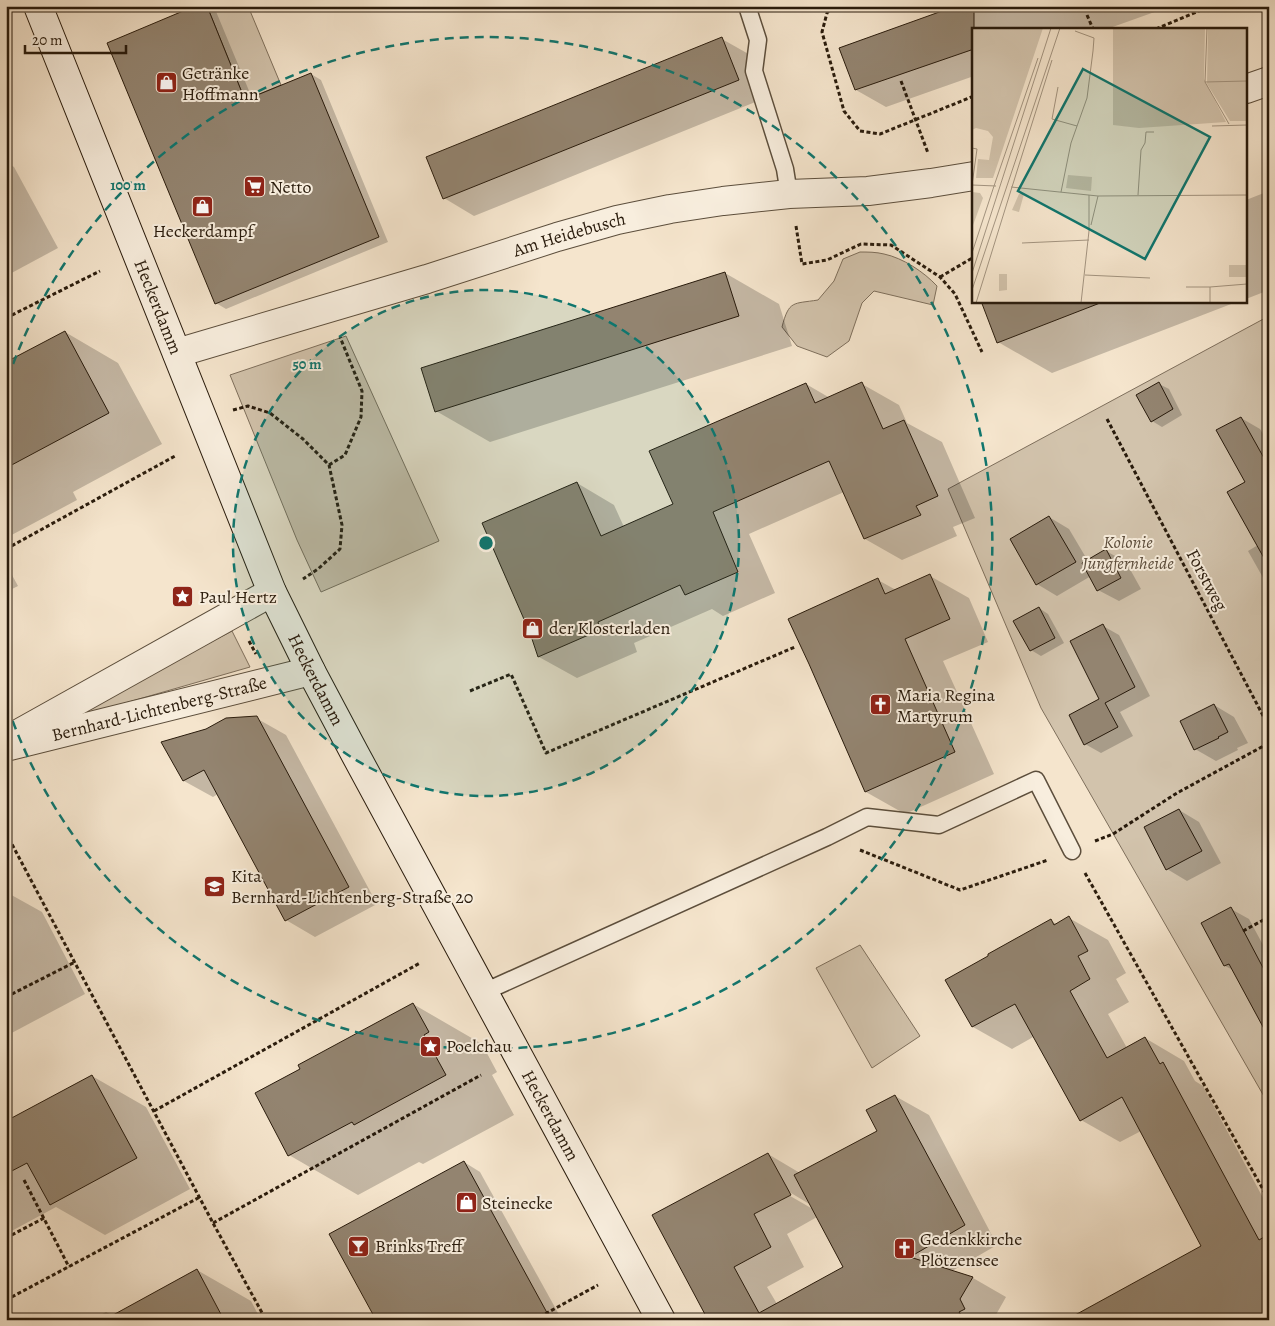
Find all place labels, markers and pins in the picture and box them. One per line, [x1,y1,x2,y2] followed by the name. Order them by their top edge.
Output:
[182,61,259,106] place label: Getränke Hoffmann
[154,71,178,95] shop icon: Getränke Hoffmann
[242,175,266,199] supermarket icon: Netto
[270,175,312,199] place label: Netto
[191,194,215,218] shop icon: Heckerdampf
[153,219,256,243] place label: Heckerdampf
[477,534,495,552] centre of rings
[171,585,195,609] place icon: Paul Hertz
[199,585,277,609] place label: Paul Hertz
[521,616,545,640] shop icon: der Klosterladen
[549,616,670,640] place label: der Klosterladen
[897,683,996,728] place label: Maria Regina Martyrum
[869,693,893,717] church icon: Maria Regina Martyrum
[231,864,473,909] place label: Kita Bernhard-Lichtenberg-Straße 20
[203,874,227,898] school or university icon: Kita Bernhard-Lichtenberg-Straße 20
[418,1034,442,1058] place icon: Poelchau
[446,1034,512,1058] place label: Poelchau
[454,1191,478,1215] shop icon: Steinecke
[482,1191,553,1215] place label: Steinecke
[920,1227,1022,1272] place label: Gedenkkirche Plötzensee
[347,1234,371,1258] bar icon: Brinks Treff
[375,1234,466,1258] place label: Brinks Treff
[892,1237,916,1261] church icon: Gedenkkirche Plötzensee

